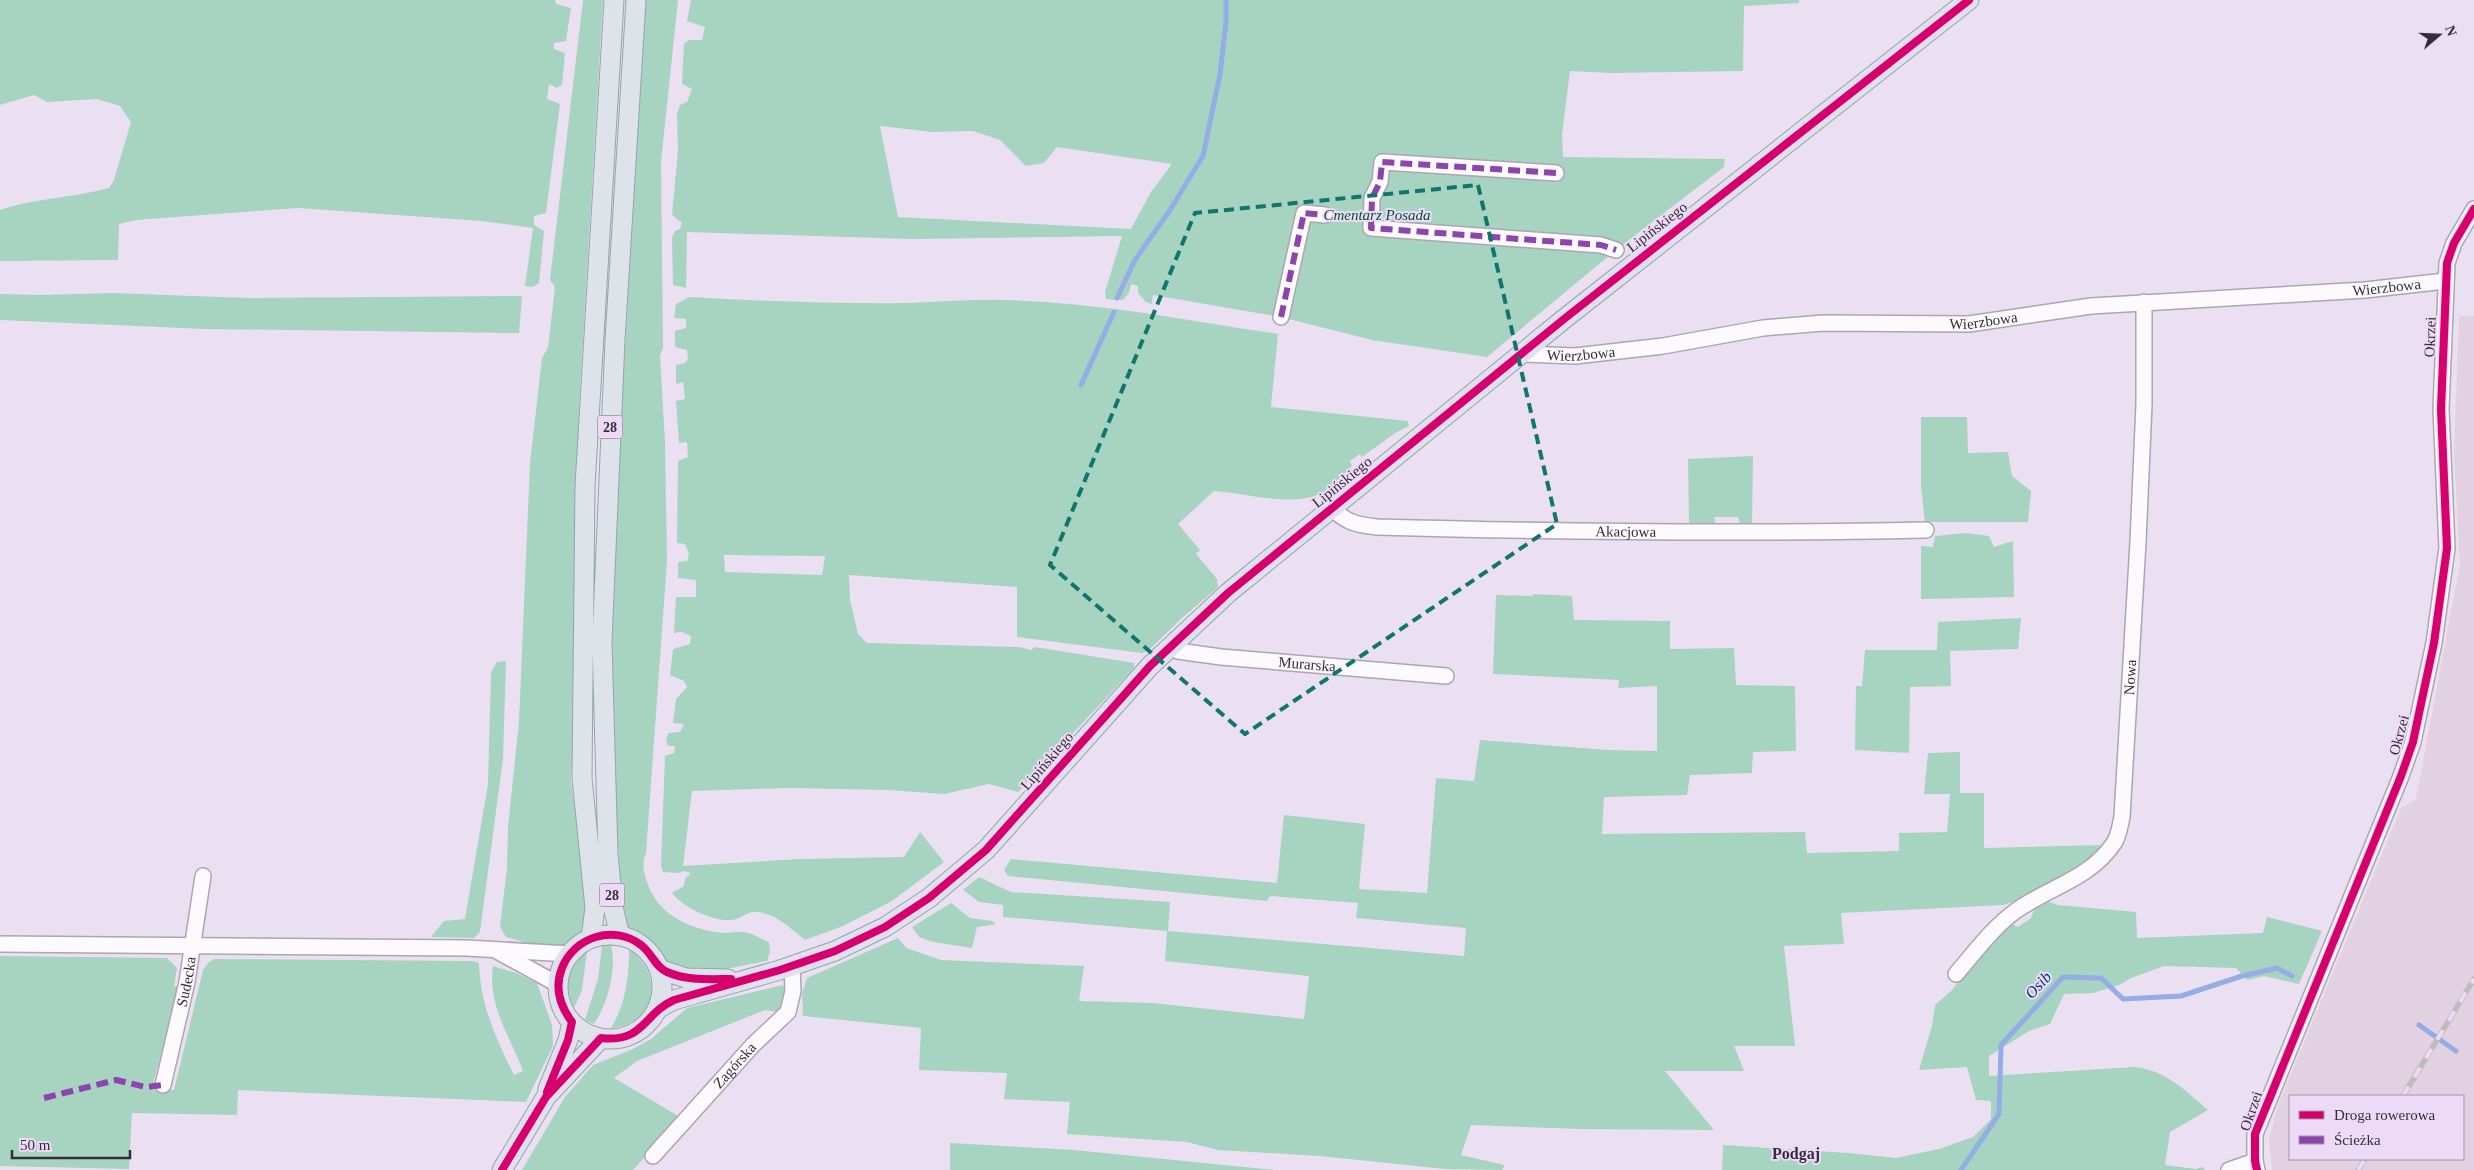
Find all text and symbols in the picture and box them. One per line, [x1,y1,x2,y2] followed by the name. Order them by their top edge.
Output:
[2414,10,2464,60] north arrow
[2442,24,2460,38] text: N
[1624,199,1690,255] street label: Lipińskiego
[1323,207,1431,223] park label: Cmentarz Posada
[2352,276,2422,299] street label: Wierzbowa
[1949,309,2019,332] street label: Wierzbowa
[2421,316,2439,358] street label: Okrzei
[1546,343,1616,364] street label: Wierzbowa
[598,416,622,438] road number: 28
[1309,453,1375,511] street label: Lipińskiego
[1595,523,1657,540] street label: Akacjowa
[1278,654,1337,675] street label: Murarska
[2121,659,2139,696] street label: Nowa
[2386,713,2412,757] street label: Okrzei
[1017,729,1077,793] street label: Lipińskiego
[600,884,624,906] road number: 28
[173,955,199,1008] street label: Sudecka
[2021,968,2055,1002] water label: Osib
[710,1039,760,1091] street label: Zagórska
[2237,1089,2265,1133] street label: Okrzei
[2289,1095,2464,1160] legend
[2334,1107,2436,1123] text: Droga rowerowa
[12,1128,130,1160] scale bar
[2334,1132,2381,1148] text: Ścieżka
[20,1137,51,1153] text: 50 m
[1772,1145,1820,1163] district label: Podgaj

